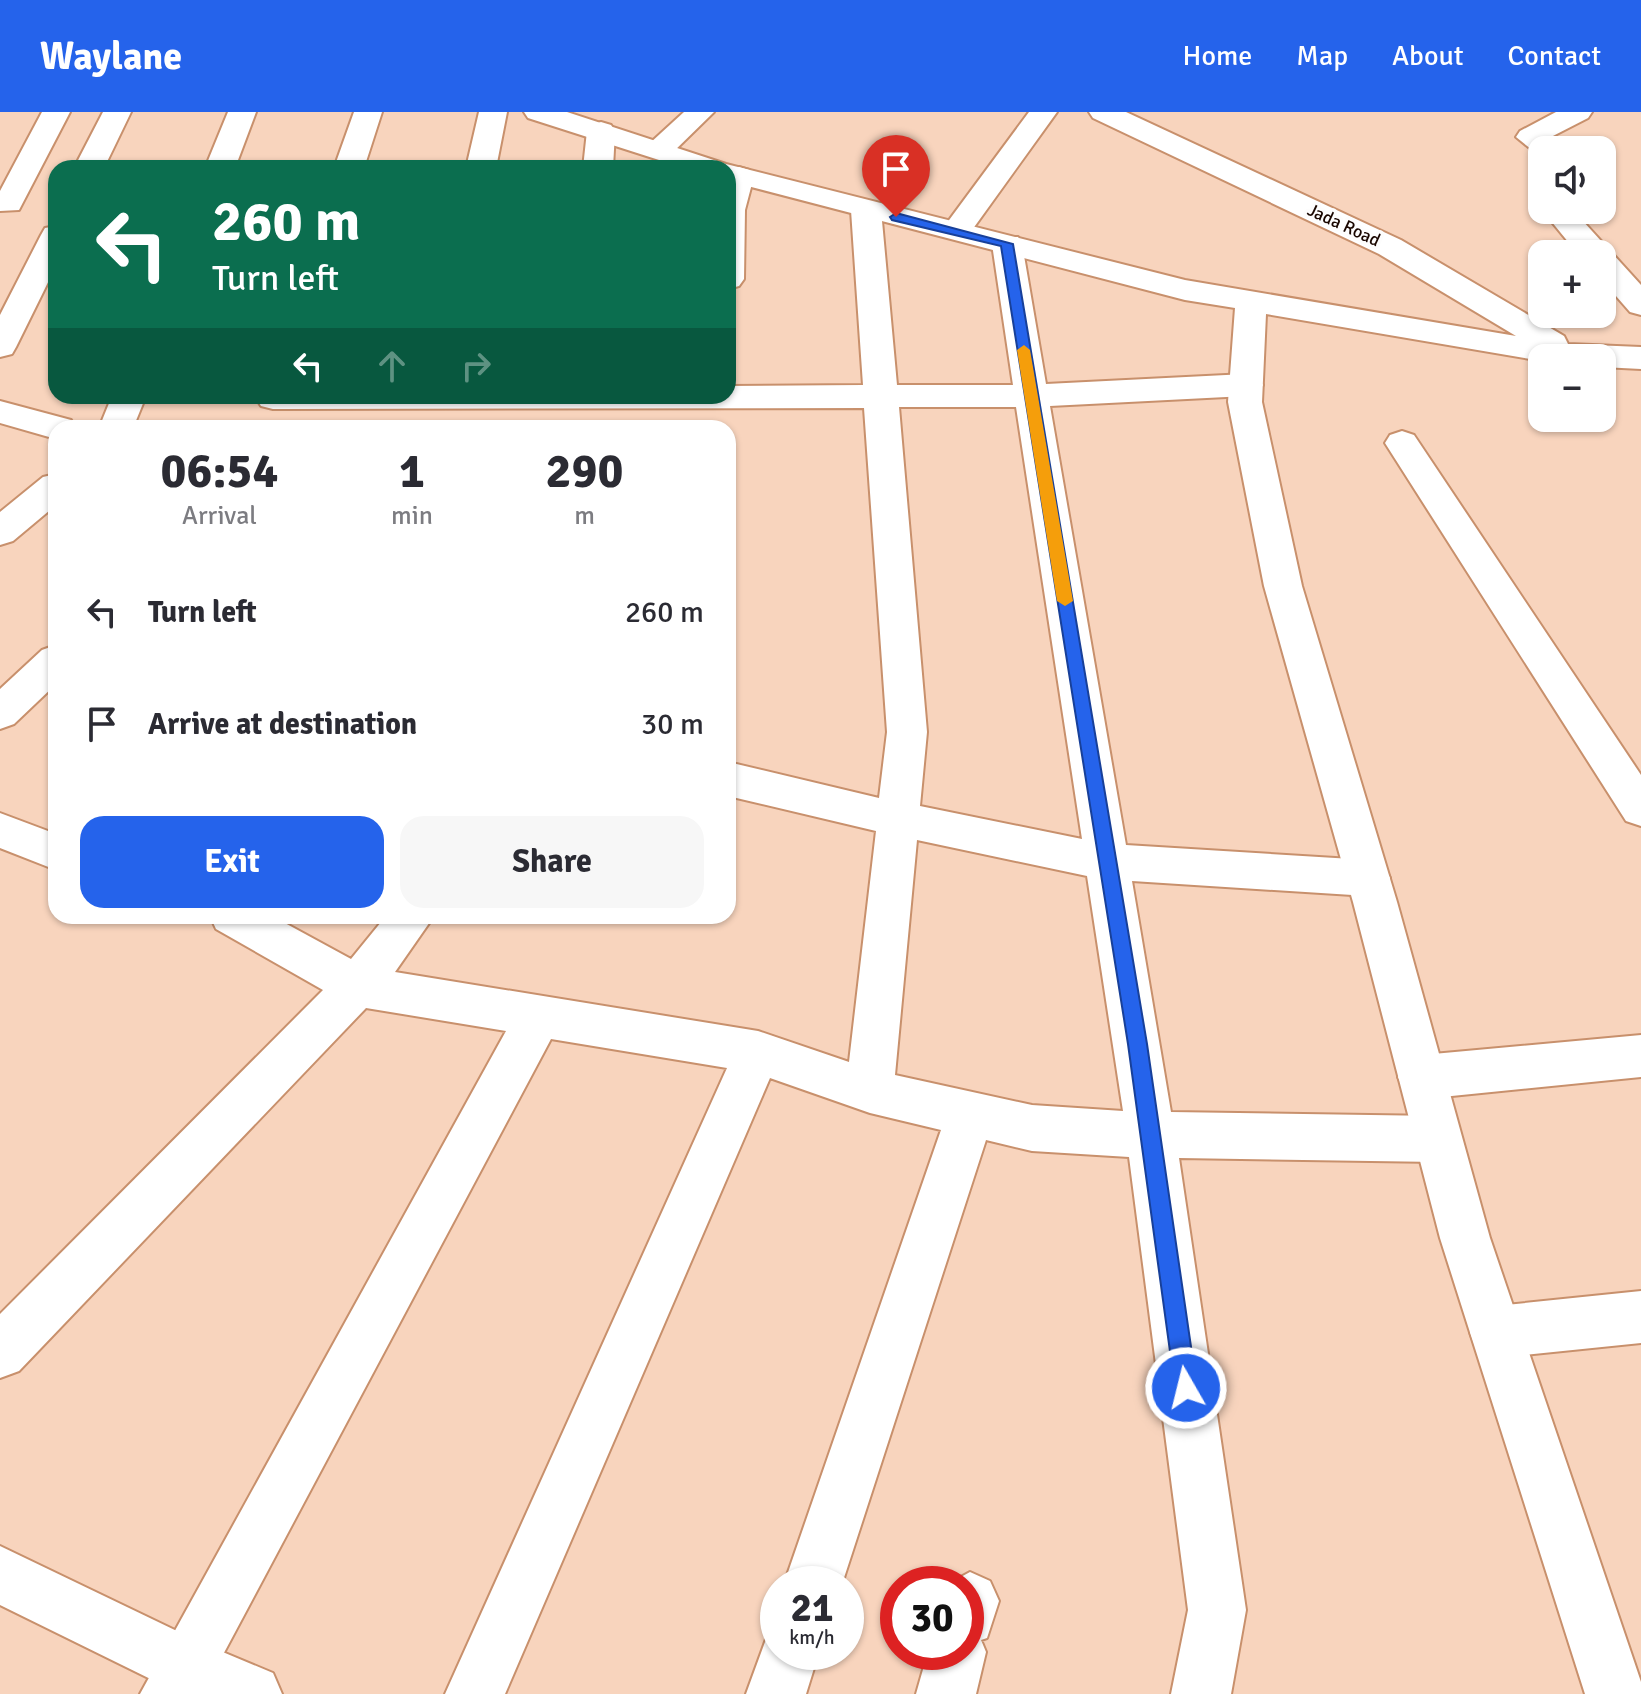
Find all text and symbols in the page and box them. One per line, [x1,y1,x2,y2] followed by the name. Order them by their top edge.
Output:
[40,33,182,80] text: Waylane
[1183,39,1252,73] text: Home
[1296,39,1348,73] text: Map
[1392,39,1464,73] text: About
[1508,39,1601,73] text: Contact
[862,135,930,217] pin
[1528,136,1616,432] map controls
[1528,136,1616,224] button: sound
[874,147,918,191] icon: arrive
[212,187,360,256] text: 260 m
[80,192,184,296] icon: left
[1304,199,1384,251] street label: Jada Road
[1528,240,1616,328] button: +
[212,256,339,301] text: Turn left
[286,344,330,388] icon: left
[370,344,414,388] icon: ahead
[454,344,498,388] icon: right
[1528,344,1616,432] button: −
[161,442,278,501] text: 06:54
[399,442,425,501] text: 1
[546,442,623,501] text: 290
[182,500,257,532] text: Arrival
[391,500,433,532] text: min
[574,500,595,532] text: m
[80,590,124,634] icon: left
[148,594,257,631] text: Turn left
[625,594,704,631] text: 260 m
[80,702,124,746] icon: arrive
[148,706,417,743] text: Arrive at destination
[641,706,704,743] text: 30 m
[80,816,384,908] button: Exit
[400,816,704,908] button: Share
[1144,1346,1228,1430] position arrow
[880,1566,984,1670] speed limit sign: 30
[790,1583,834,1633] text: 21
[789,1625,835,1650] text: km/h

